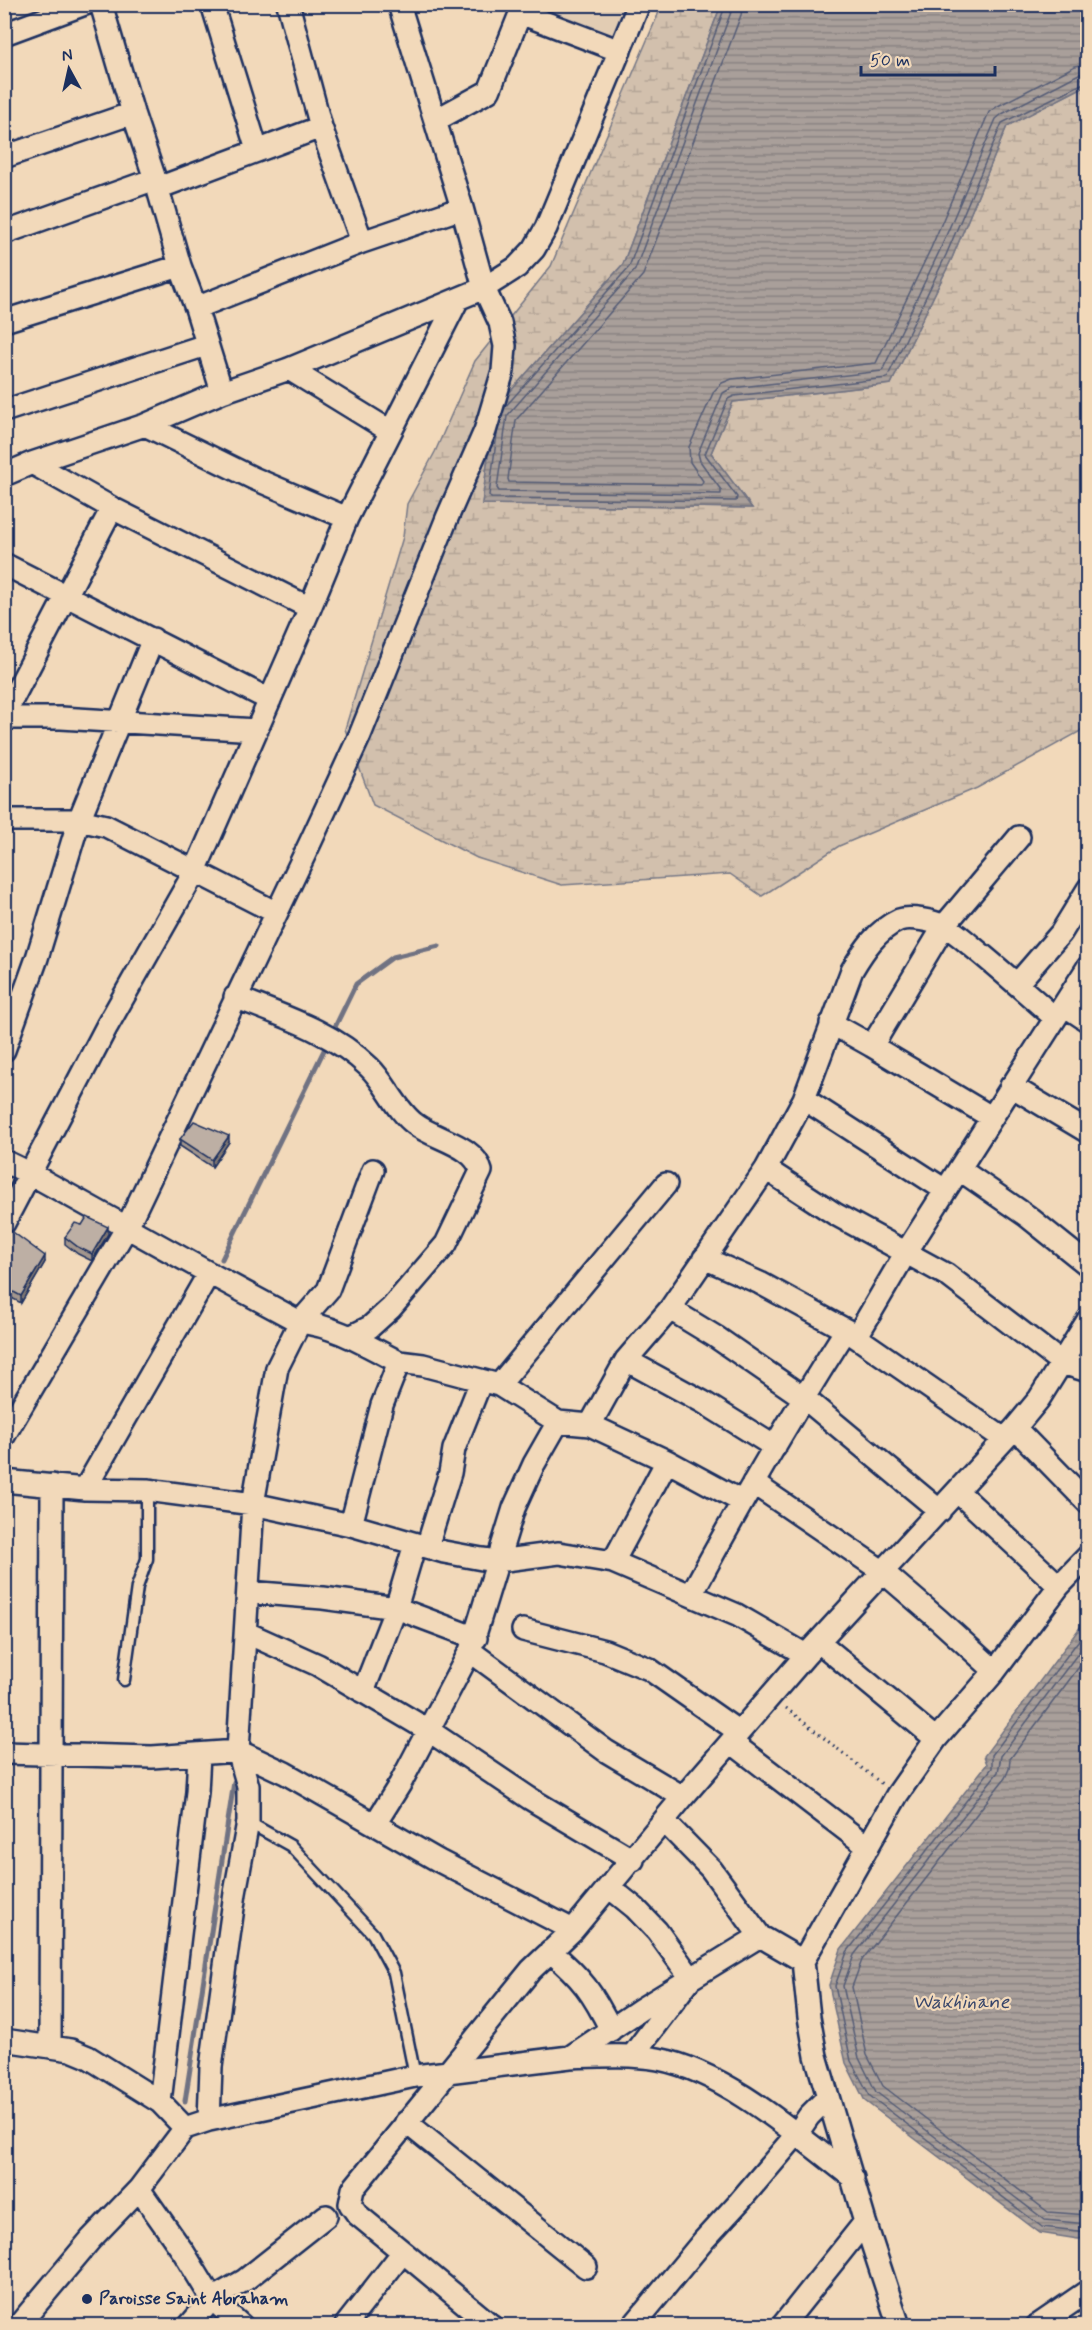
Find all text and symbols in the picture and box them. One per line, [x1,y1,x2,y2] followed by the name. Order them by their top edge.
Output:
[39,39,99,99] north arrow
[861,39,994,77] scale bar
[60,44,74,67] text: N
[870,49,910,73] text: 50 m
[913,1989,1010,2016] water label: Wakhinane
[99,2287,289,2311] place label: Paroisse Saint Abraham
[80,2292,94,2306] marker: Paroisse Saint Abraham

